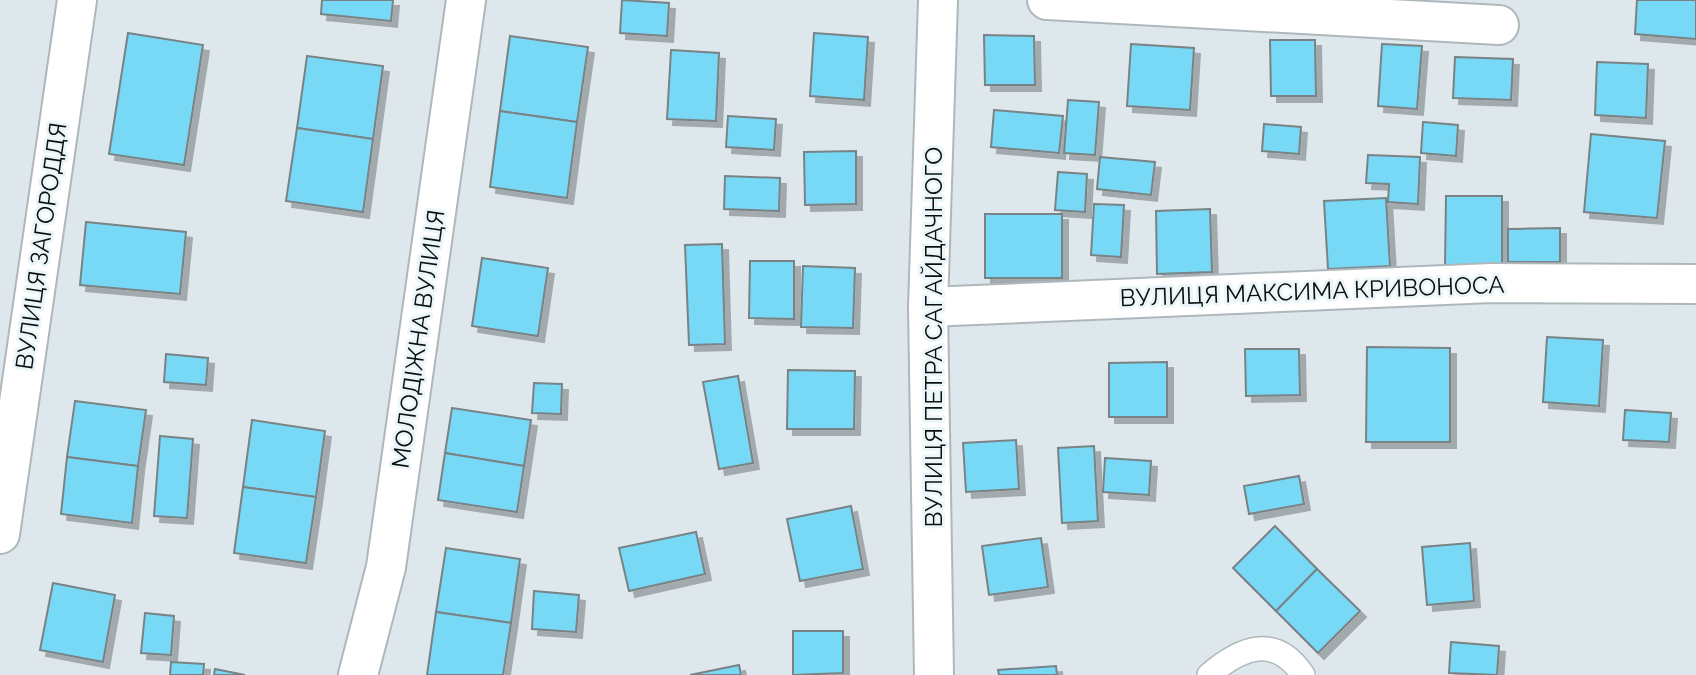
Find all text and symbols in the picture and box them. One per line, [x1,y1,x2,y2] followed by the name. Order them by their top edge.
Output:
[9,121,73,371] street label: ВУЛИЦЯ ЗАГОРОДДЯ
[919,147,948,527] street label: ВУЛИЦЯ ПЕТРА САГАЙДАЧНОГО
[385,208,451,470] street label: МОЛОДІЖНА ВУЛИЦЯ
[1119,270,1505,312] street label: ВУЛИЦЯ МАКСИМА КРИВОНОСА

